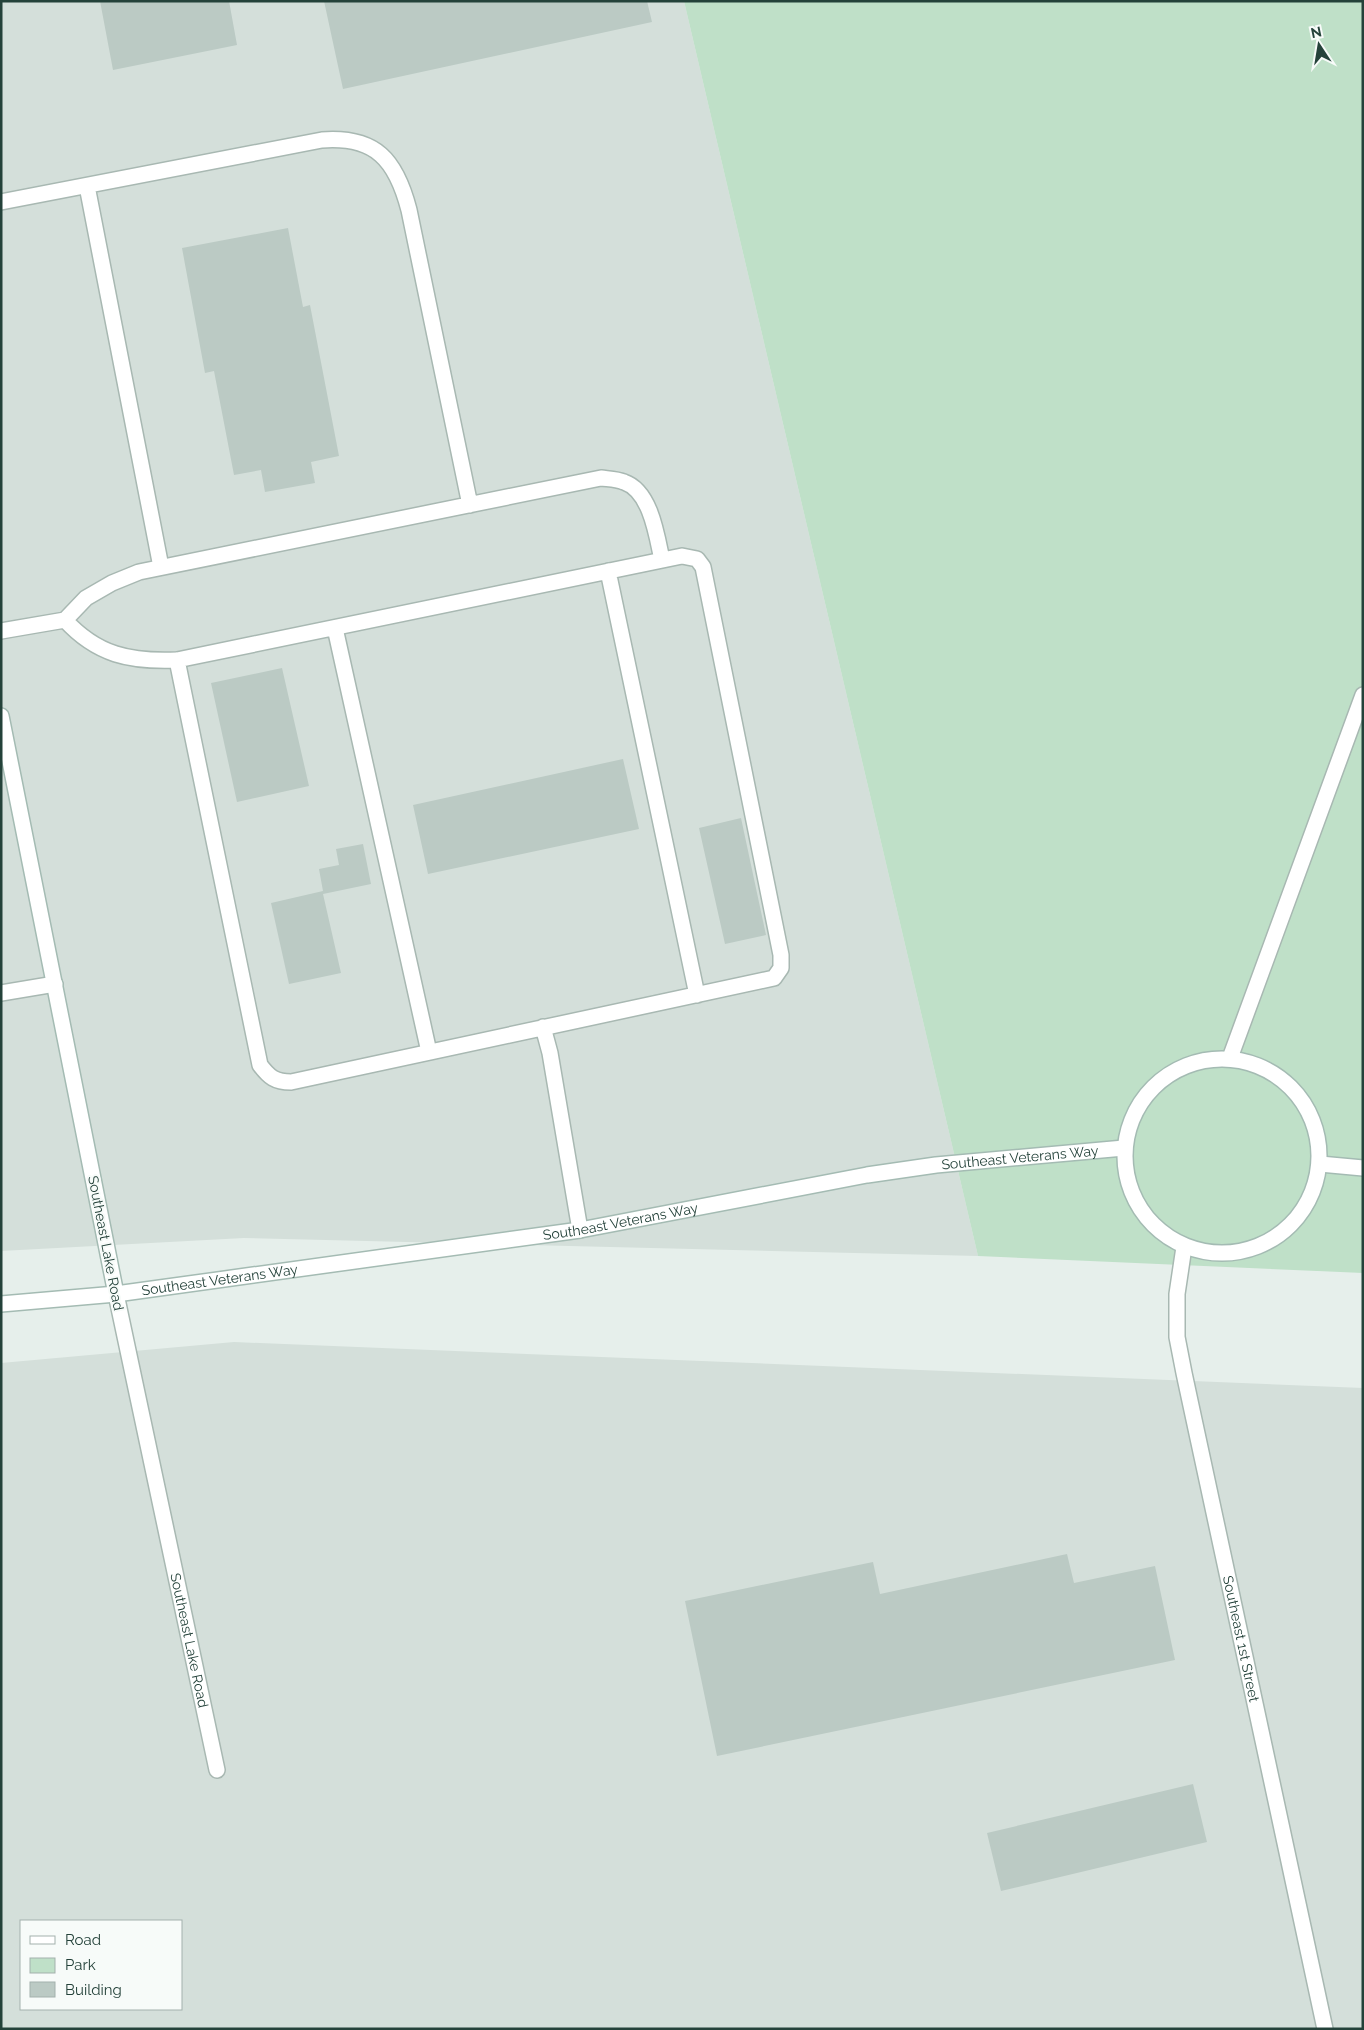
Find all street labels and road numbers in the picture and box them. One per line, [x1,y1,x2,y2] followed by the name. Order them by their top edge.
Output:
[941,1142,1099,1172] street label: Southeast Veterans Way
[85,1174,127,1312] street label: Southeast Lake Road
[542,1199,700,1243] street label: Southeast Veterans Way
[140,1261,299,1298] street label: Southeast Veterans Way
[167,1572,212,1709] street label: Southeast Lake Road
[1220,1574,1263,1704] street label: Southeast 1st Street

